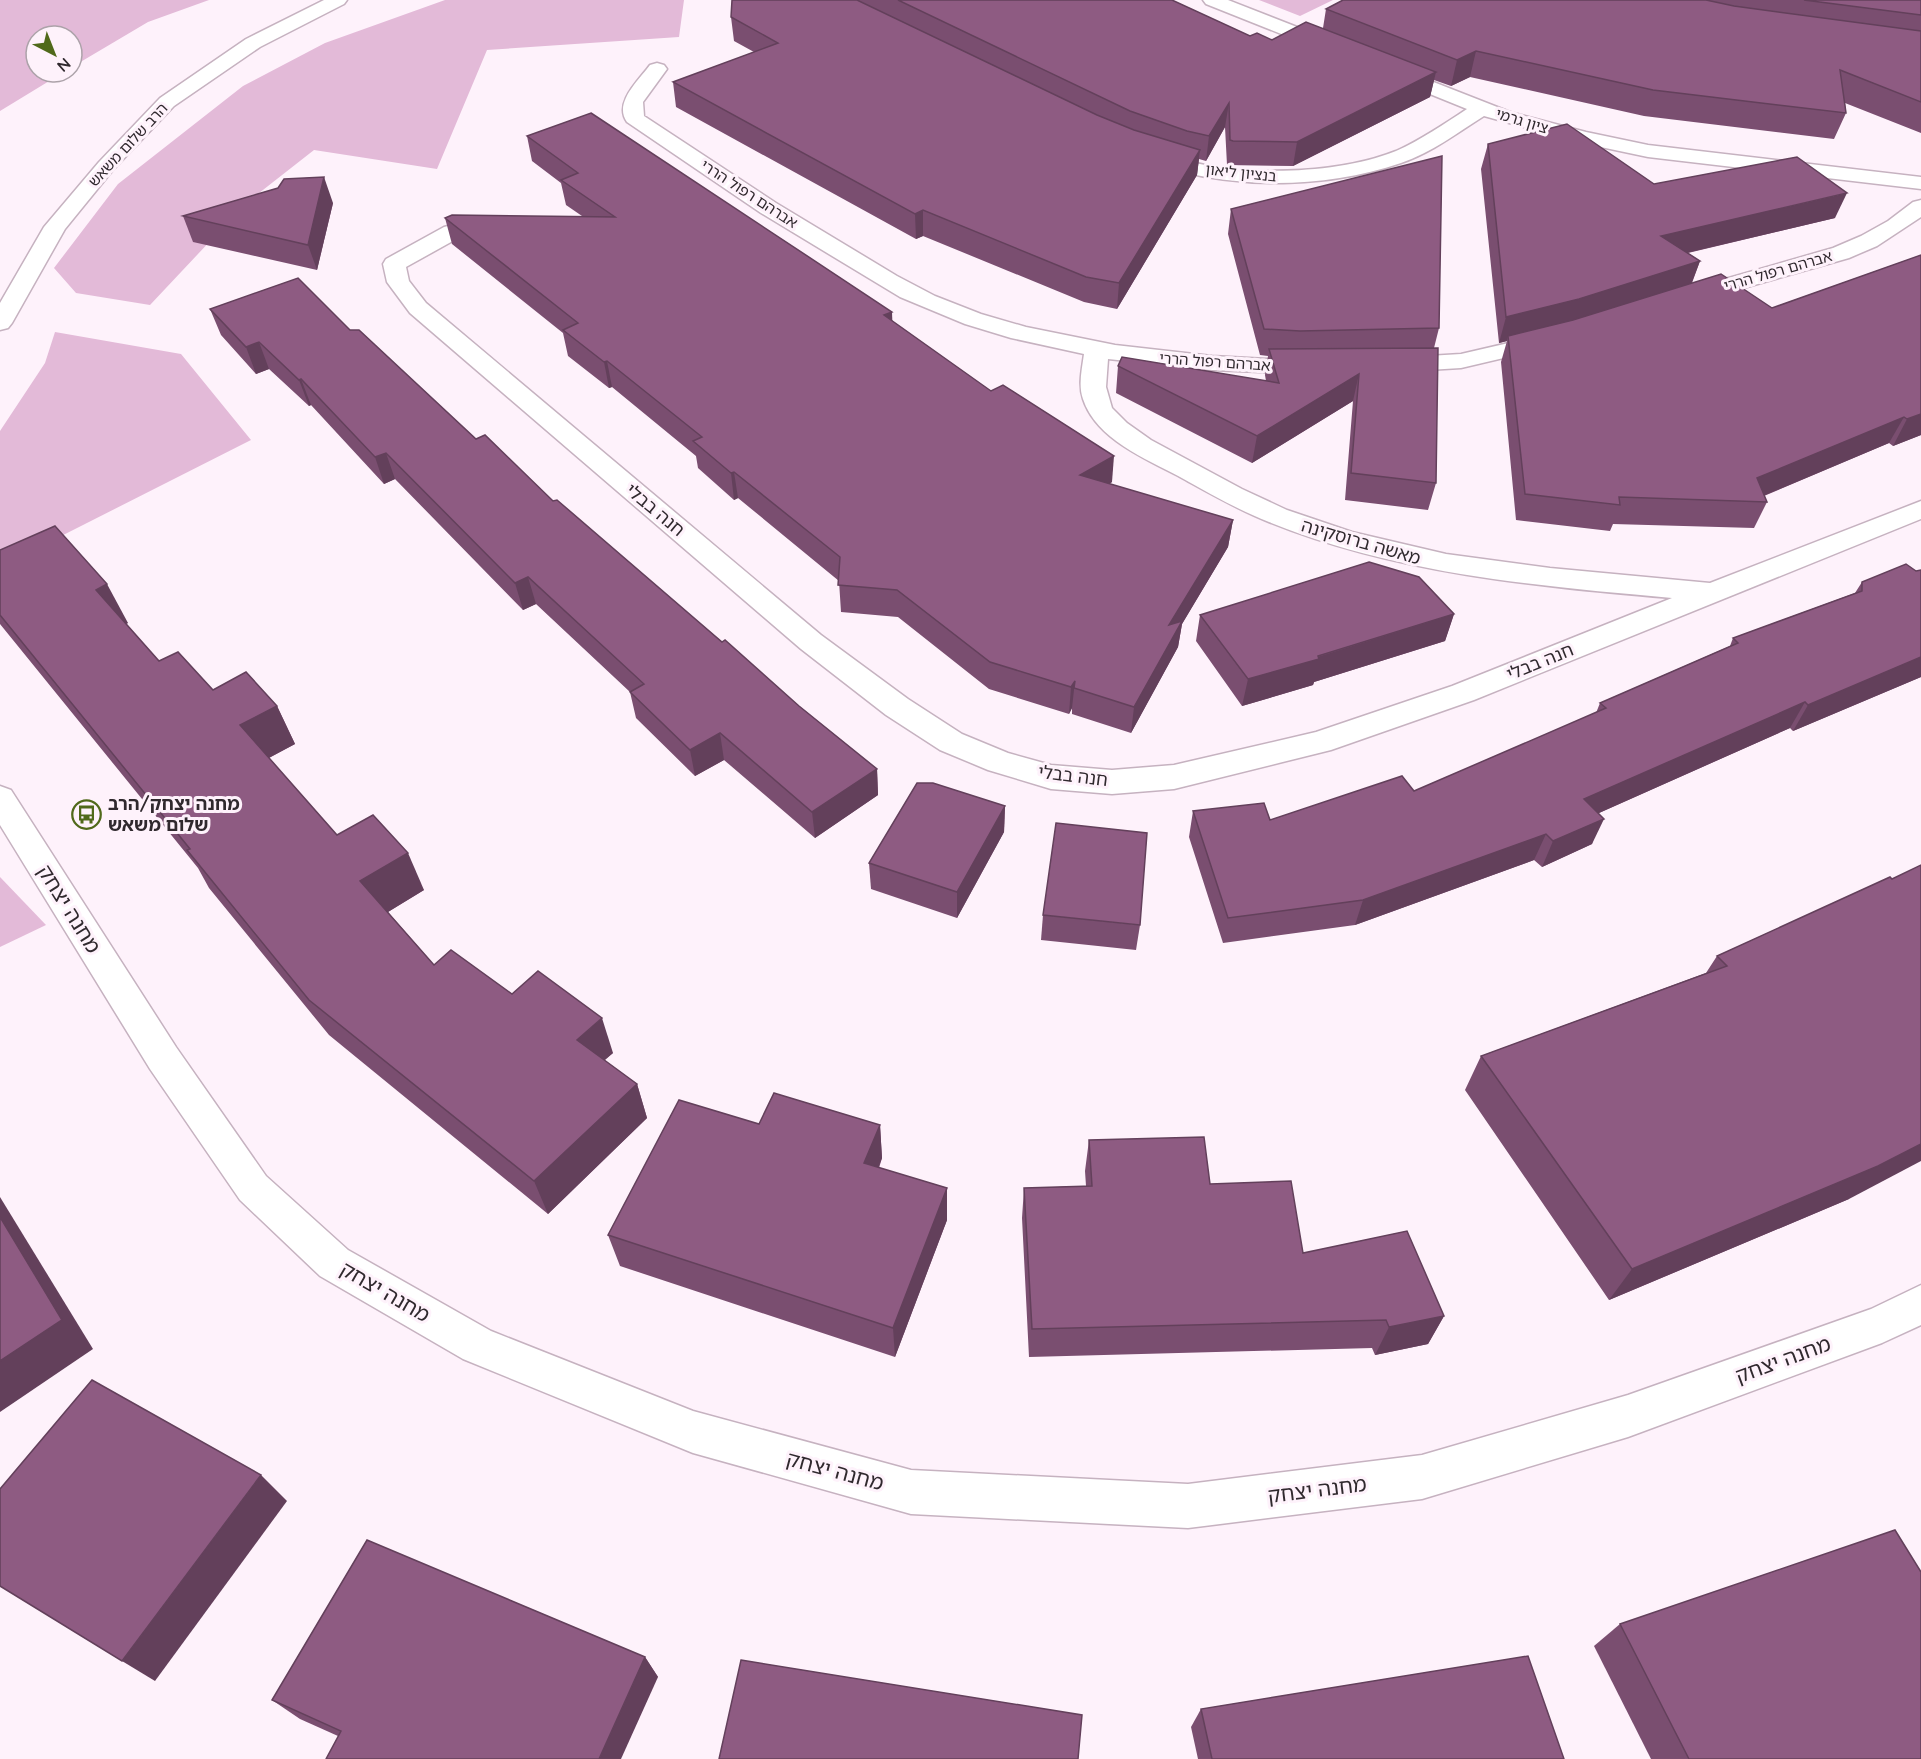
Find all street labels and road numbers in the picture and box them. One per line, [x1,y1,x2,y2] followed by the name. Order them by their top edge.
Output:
[84,99,171,191] street label: הרב שלום משאש
[1494,104,1551,137] street label: ציון גרמי
[697,155,801,232] street label: אברהם רפול הררי
[1205,159,1278,186] street label: בנציון ליאון
[1722,246,1834,295] street label: אברהם רפול הררי
[1159,348,1271,375] street label: אברהם רפול הררי
[621,478,690,541] street label: חנה בבלי
[1299,514,1424,570] street label: מאשה ברוסקינה
[1503,638,1577,685] street label: חנה בבלי
[1037,760,1109,791] street label: חנה בבלי
[32,859,107,958] street label: מחנה יצחק
[336,1255,435,1327] street label: מחנה יצחק
[1731,1330,1834,1388] street label: מחנה יצחק
[784,1445,887,1496] street label: מחנה יצחק
[1266,1470,1368,1508] street label: מחנה יצחק

